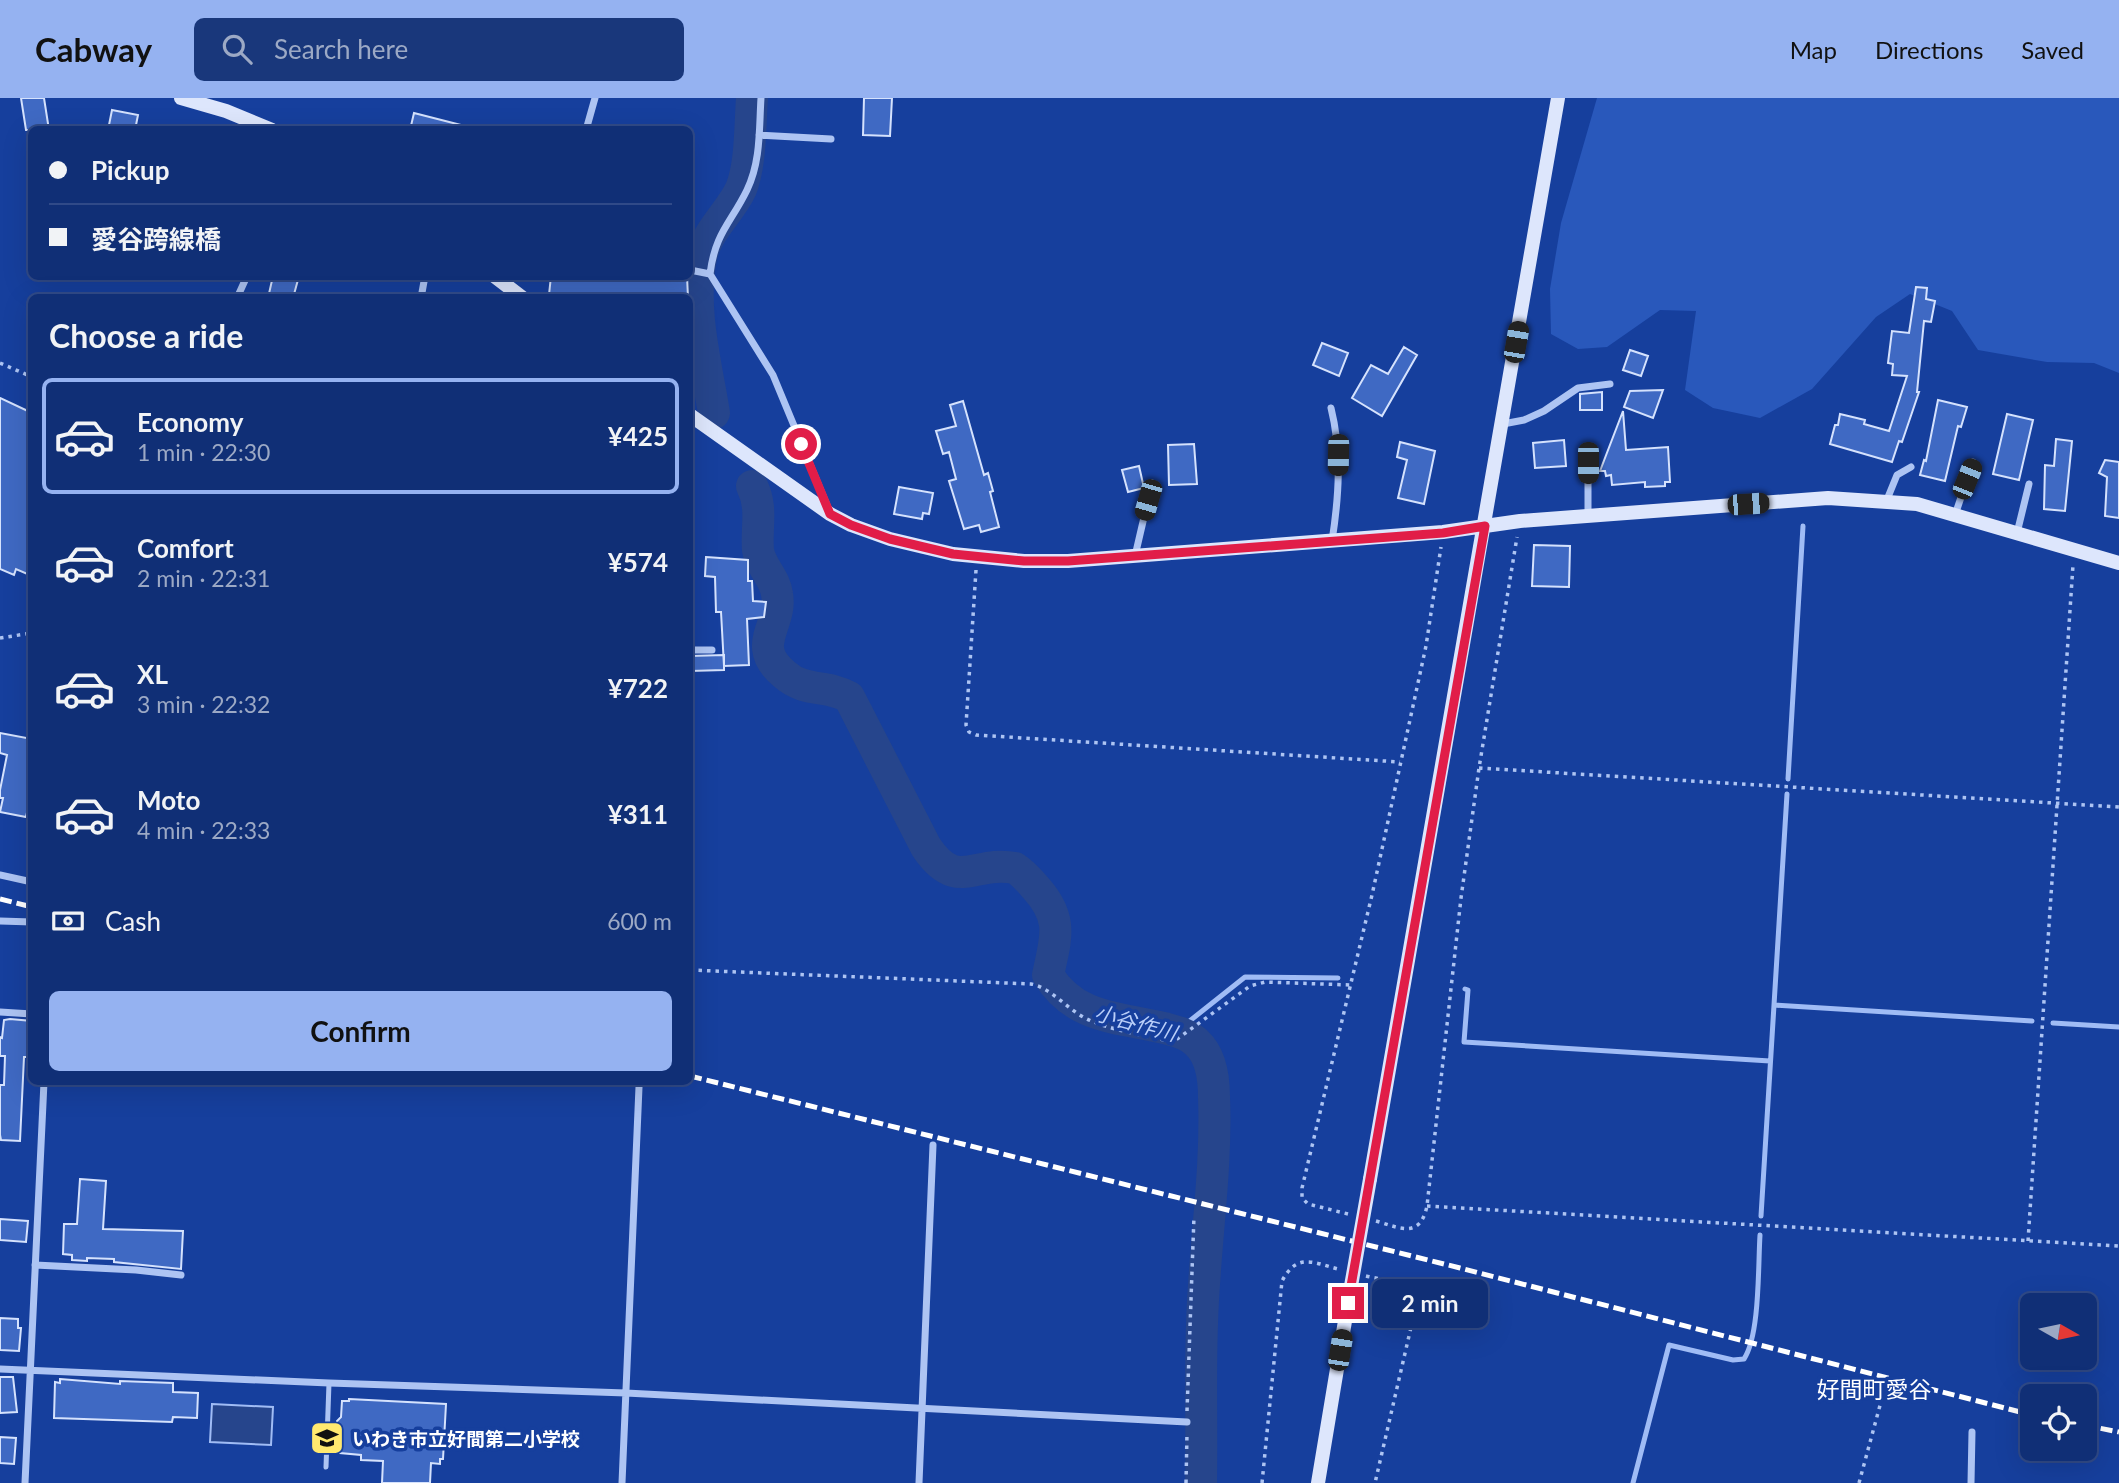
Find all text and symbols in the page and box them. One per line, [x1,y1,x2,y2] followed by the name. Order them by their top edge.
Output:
[194,18,684,81] search box
[35,29,152,69] text: Cabway
[218,30,256,68] icon: search
[274,33,408,65] text: Search here
[1790,35,1837,64] text: Map
[1875,35,1983,64] text: Directions
[2021,35,2084,64] text: Saved
[91,154,170,186] text: Pickup
[91,223,221,255] text: 愛谷跨線橋
[49,316,243,355] text: Choose a ride
[1503,319,1530,365] car
[53,405,116,468] icon: car
[137,406,243,438] text: Economy
[608,420,668,452] text: ¥425
[785,428,817,460] route start
[1328,434,1349,476] car
[137,438,270,466] text: 1 min · 22:30
[1578,442,1599,484] car
[1950,456,1985,502] car
[1133,477,1164,523] car
[1727,492,1770,516] car
[53,531,116,594] icon: car
[137,532,234,564] text: Comfort
[608,546,668,578] text: ¥574
[137,564,270,592] text: 2 min · 22:31
[53,657,116,720] icon: car
[137,658,168,690] text: XL
[608,672,668,704] text: ¥722
[137,690,270,718] text: 3 min · 22:32
[53,783,116,846] icon: car
[137,784,200,816] text: Moto
[608,798,668,830] text: ¥311
[137,816,270,844] text: 4 min · 22:33
[49,902,87,940] icon: cash
[105,905,161,937] text: Cash
[607,907,672,935] text: 600 m
[49,991,672,1071] button: Confirm
[1092,999,1182,1045] water label: 小谷作川
[1372,1278,1488,1328] callout: 2 min
[1332,1287,1364,1319] route end
[1401,1289,1459,1317] text: 2 min
[2020,1293,2096,1370] north arrow
[2020,1293,2097,1461] map controls
[1327,1328,1354,1372] car
[1817,1375,1932,1403] district label: 好間町愛谷
[2020,1384,2097,1461] button: locate
[308,1419,346,1457] school or university icon: いわき市立好間第二小学校
[352,1427,580,1450] place label: いわき市立好間第二小学校

